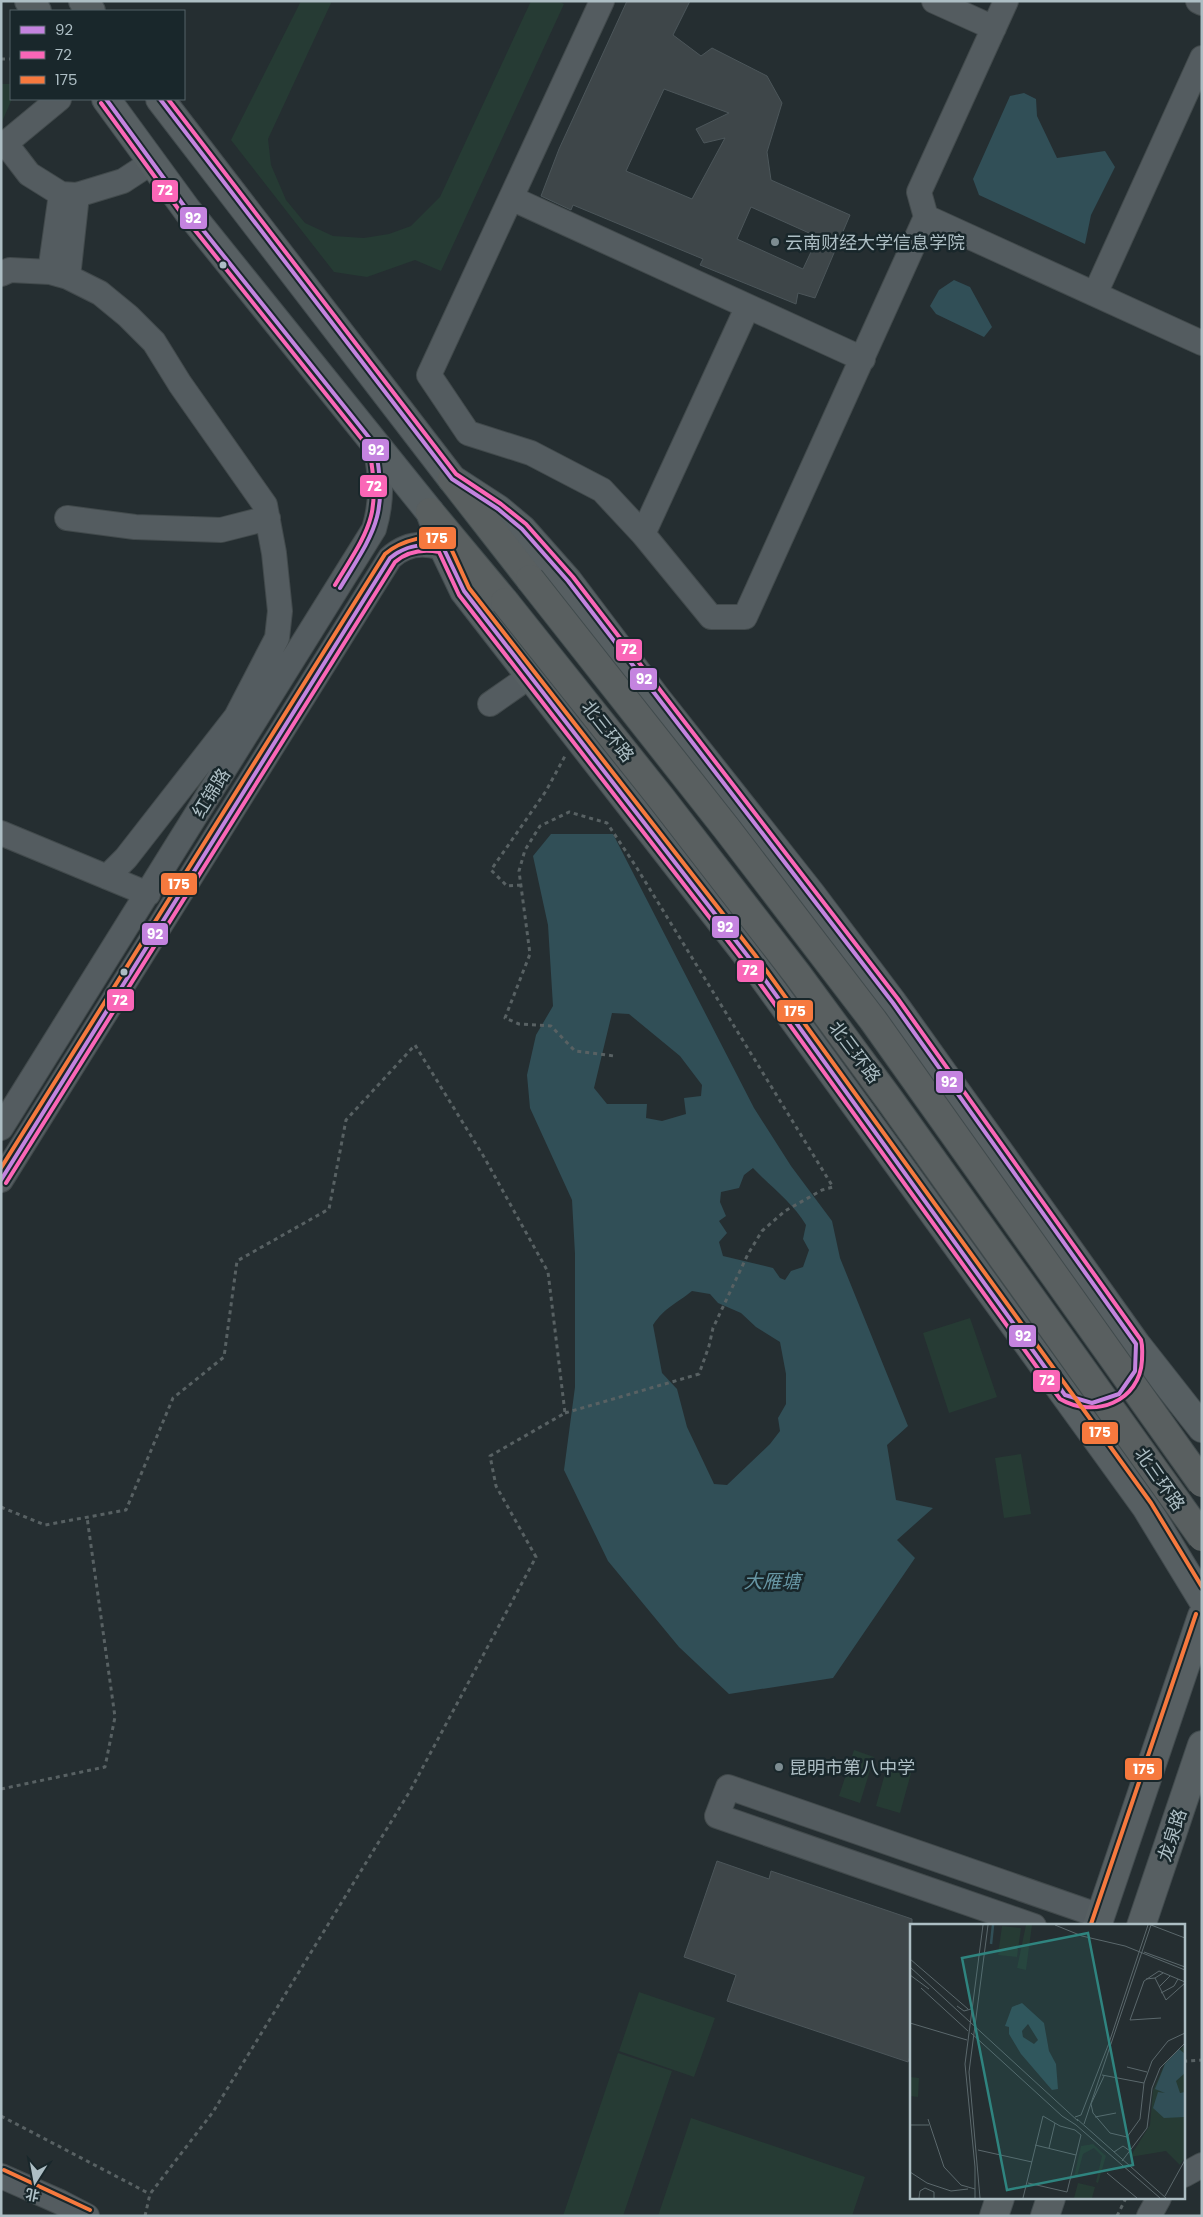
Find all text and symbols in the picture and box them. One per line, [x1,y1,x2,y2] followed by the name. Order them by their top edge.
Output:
[10,10,185,100] legend
[55,19,73,40] text: 92
[55,44,72,65] text: 72
[55,69,77,90] text: 175
[151,179,179,203] line badge: 72
[157,180,173,200] text: 72
[179,206,208,230] line badge: 92
[185,208,201,228] text: 92
[785,230,965,255] place label: 云南财经大学信息学院
[769,236,781,248] marker: 云南财经大学信息学院
[218,260,228,270] unlabelled marker
[361,438,390,462] line badge: 92
[368,440,384,460] text: 92
[359,474,388,498] line badge: 72
[366,476,382,496] text: 72
[418,526,457,550] line badge: 175
[426,528,448,548] text: 175
[615,638,643,662] line badge: 72
[621,639,637,659] text: 72
[629,667,658,691] line badge: 92
[636,669,652,689] text: 92
[576,695,640,767] street label: 北三环路
[186,763,236,823] street label: 红锦路
[160,872,198,896] line badge: 175
[168,874,190,894] text: 175
[711,915,740,939] line badge: 92
[717,917,733,937] text: 92
[141,922,169,946] line badge: 92
[147,924,163,944] text: 92
[736,959,765,983] line badge: 72
[742,960,758,980] text: 72
[119,967,129,977] unlabelled marker
[106,988,135,1012] line badge: 72
[112,990,128,1010] text: 72
[776,999,814,1023] line badge: 175
[784,1001,806,1021] text: 175
[823,1016,887,1088] street label: 北三环路
[935,1070,964,1094] line badge: 92
[941,1072,957,1092] text: 92
[1008,1324,1037,1348] line badge: 92
[1015,1326,1031,1346] text: 92
[1032,1369,1061,1393] line badge: 72
[1039,1370,1055,1390] text: 72
[1081,1421,1119,1445] line badge: 175
[1089,1422,1111,1442] text: 175
[1129,1442,1191,1516] street label: 北三环路
[743,1568,803,1595] water label: 大雁塘
[789,1755,915,1780] place label: 昆明市第八中学
[1124,1757,1163,1781] line badge: 175
[1133,1759,1155,1779] text: 175
[773,1761,785,1773] marker: 昆明市第八中学
[1152,1805,1192,1865] street label: 龙泉路
[910,1924,1186,2200] inset map
[10,2157,60,2207] north arrow
[24,2184,41,2206] text: 北

